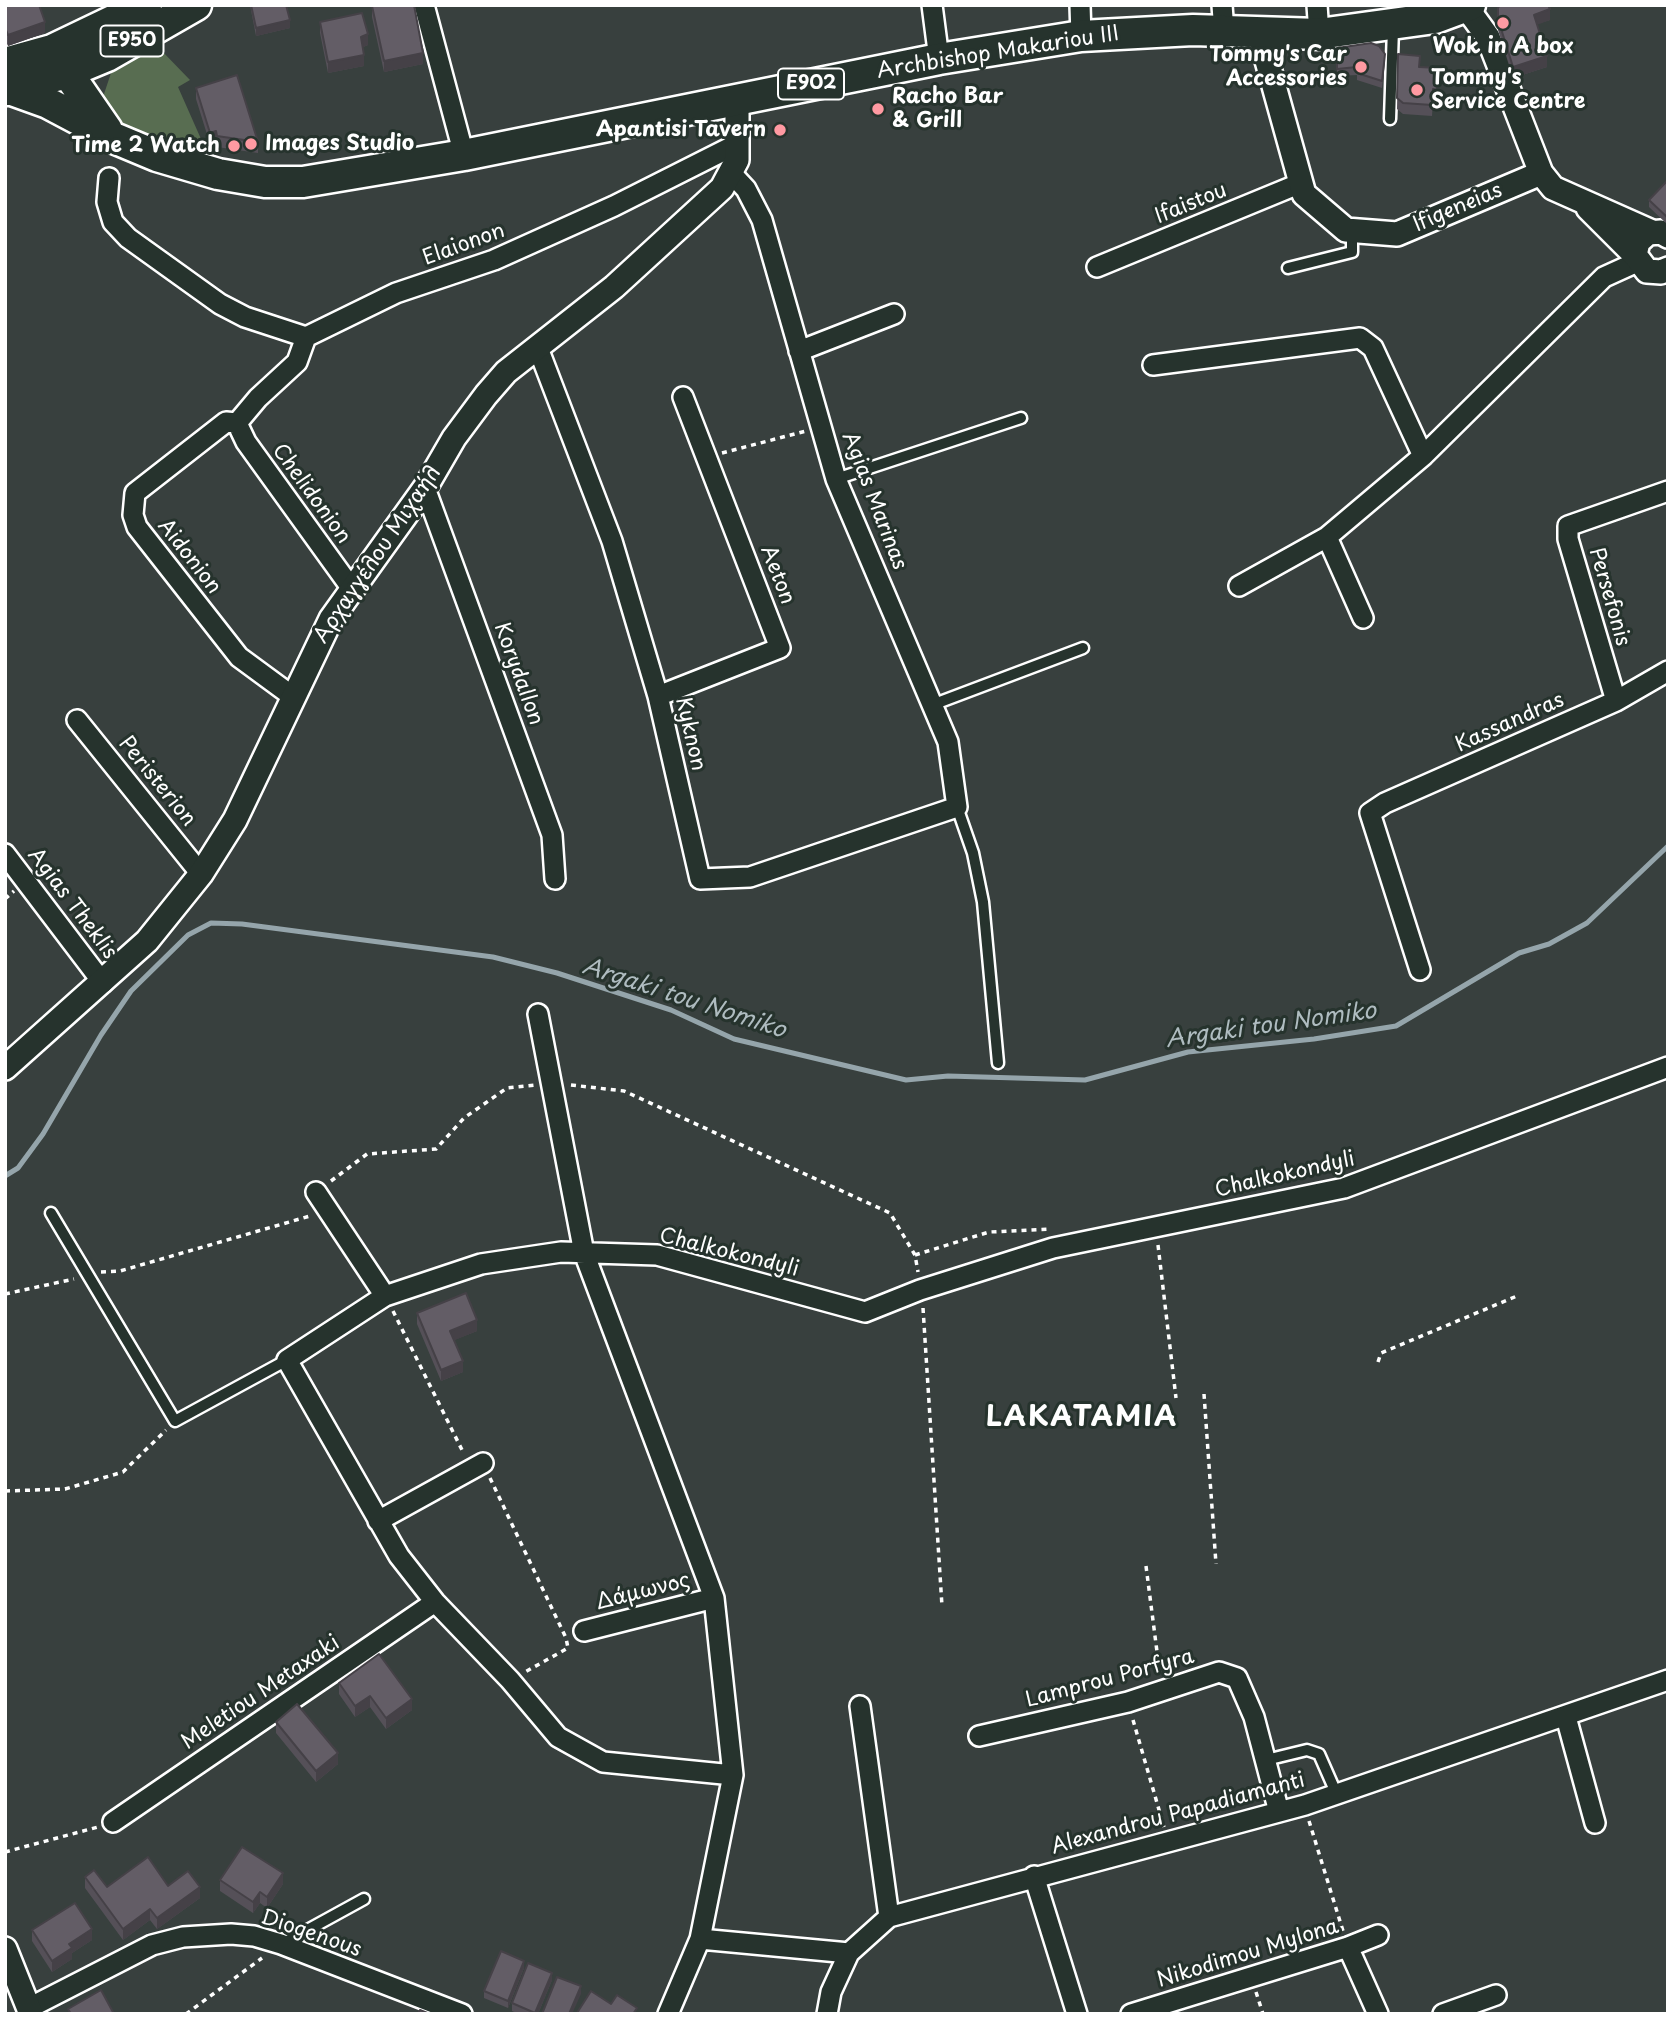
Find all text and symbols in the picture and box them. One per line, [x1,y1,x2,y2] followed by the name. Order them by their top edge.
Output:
[1495,15,1511,31] marker: Wok in A box
[875,21,1121,85] street label: Archbishop Makariou III
[100,25,164,56] road number: E950
[1433,34,1573,60] place label: Wok in A box
[1209,42,1347,92] place label: Tommy's Car Accessories
[1353,59,1369,75] marker: Tommy's Car Accessories
[1431,65,1585,115] place label: Tommy's Service Centre
[778,68,844,100] road number: E902
[1409,82,1425,98] marker: Tommy's Service Centre
[892,84,1003,134] place label: Racho Bar & Grill
[870,101,886,117] marker: Racho Bar & Grill
[596,117,766,143] place label: Apantisi Tavern
[772,122,788,138] marker: Apantisi Tavern
[265,131,414,157] place label: Images Studio
[71,133,220,159] place label: Time 2 Watch
[243,136,259,152] marker: Images Studio
[226,138,242,154] marker: Time 2 Watch
[1151,178,1231,230] street label: Ifaistou
[1410,178,1506,238] street label: Ifigeneias
[419,219,509,271] street label: Elaionon
[836,429,912,573] street label: Agias Marinas
[266,439,356,549] street label: Chelidonion
[309,462,447,648] street label: Αρχαγγέλου Μιχαήλ
[152,515,226,599] street label: Aidonion
[754,542,800,608] street label: Aeton
[1583,545,1635,649] street label: Persefonis
[488,619,548,729] street label: Korydallon
[1452,688,1568,758] street label: Kassandras
[669,695,711,773] street label: Kyknon
[113,732,201,832] street label: Peristerion
[22,844,122,964] street label: Agias Theklis
[579,953,789,1045] water label: Argaki tou Nomiko
[1164,998,1378,1054] water label: Argaki tou Nomiko
[1213,1147,1357,1203] street label: Chalkokondyli
[657,1224,801,1282] street label: Chalkokondyli
[989,1401,1175,1435] district label: LAKATAMIA
[593,1568,693,1616] street label: Δάμωνος
[177,1631,345,1755] street label: Meletiou Metaxaki
[1023,1644,1197,1714] street label: Lamprou Porfyra
[1048,1768,1308,1860] street label: Alexandrou Papadiamanti
[257,1905,365,1963] street label: Diogenous
[1154,1914,1342,1994] street label: Nikodimou Mylona

